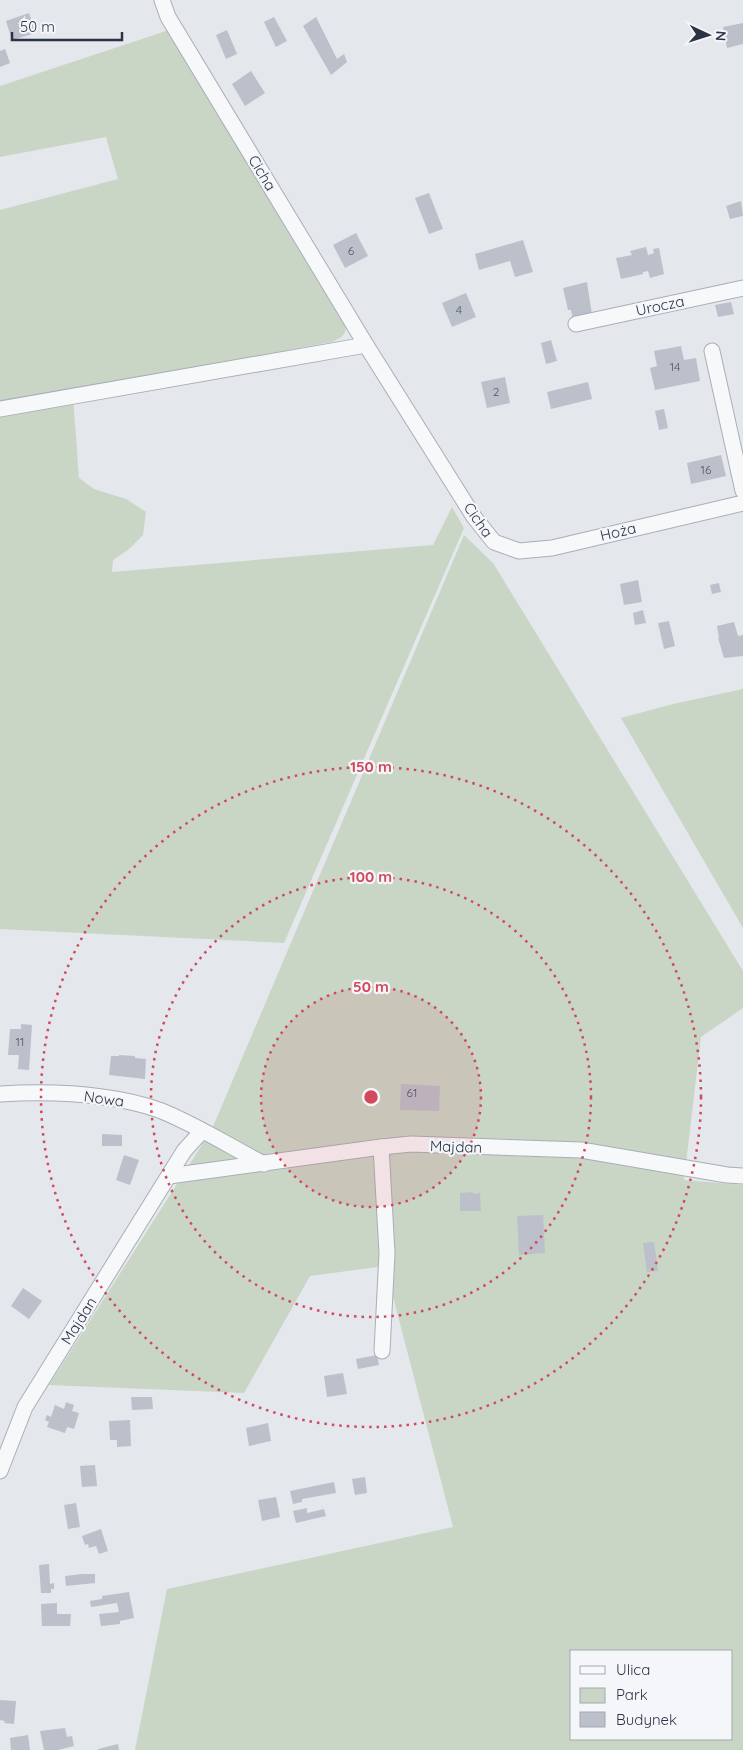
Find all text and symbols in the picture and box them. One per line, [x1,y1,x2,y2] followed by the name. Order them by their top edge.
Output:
[12,10,122,42] scale bar
[683,10,733,60] north arrow
[20,17,55,36] text: 50 m
[712,30,730,42] text: N
[244,151,280,194] street label: Cicha
[348,243,355,258] house number: 6
[634,291,686,320] street label: Urocza
[456,302,462,317] house number: 4
[670,359,680,374] house number: 14
[493,384,500,399] house number: 2
[701,462,712,477] house number: 16
[460,499,497,541] street label: Cicha
[598,518,638,545] street label: Hoża
[350,757,392,776] text: 150 m
[350,867,392,886] text: 100 m
[353,977,389,996] text: 50 m
[16,1034,24,1049] house number: 11
[407,1085,417,1100] house number: 61
[83,1086,125,1111] street label: Nowa
[362,1088,380,1106] centre of rings
[429,1136,483,1157] street label: Majdan
[57,1293,101,1348] street label: Majdan
[570,1650,733,1740] legend
[616,1660,650,1679] text: Ulica
[616,1685,648,1704] text: Park
[616,1710,677,1729] text: Budynek

